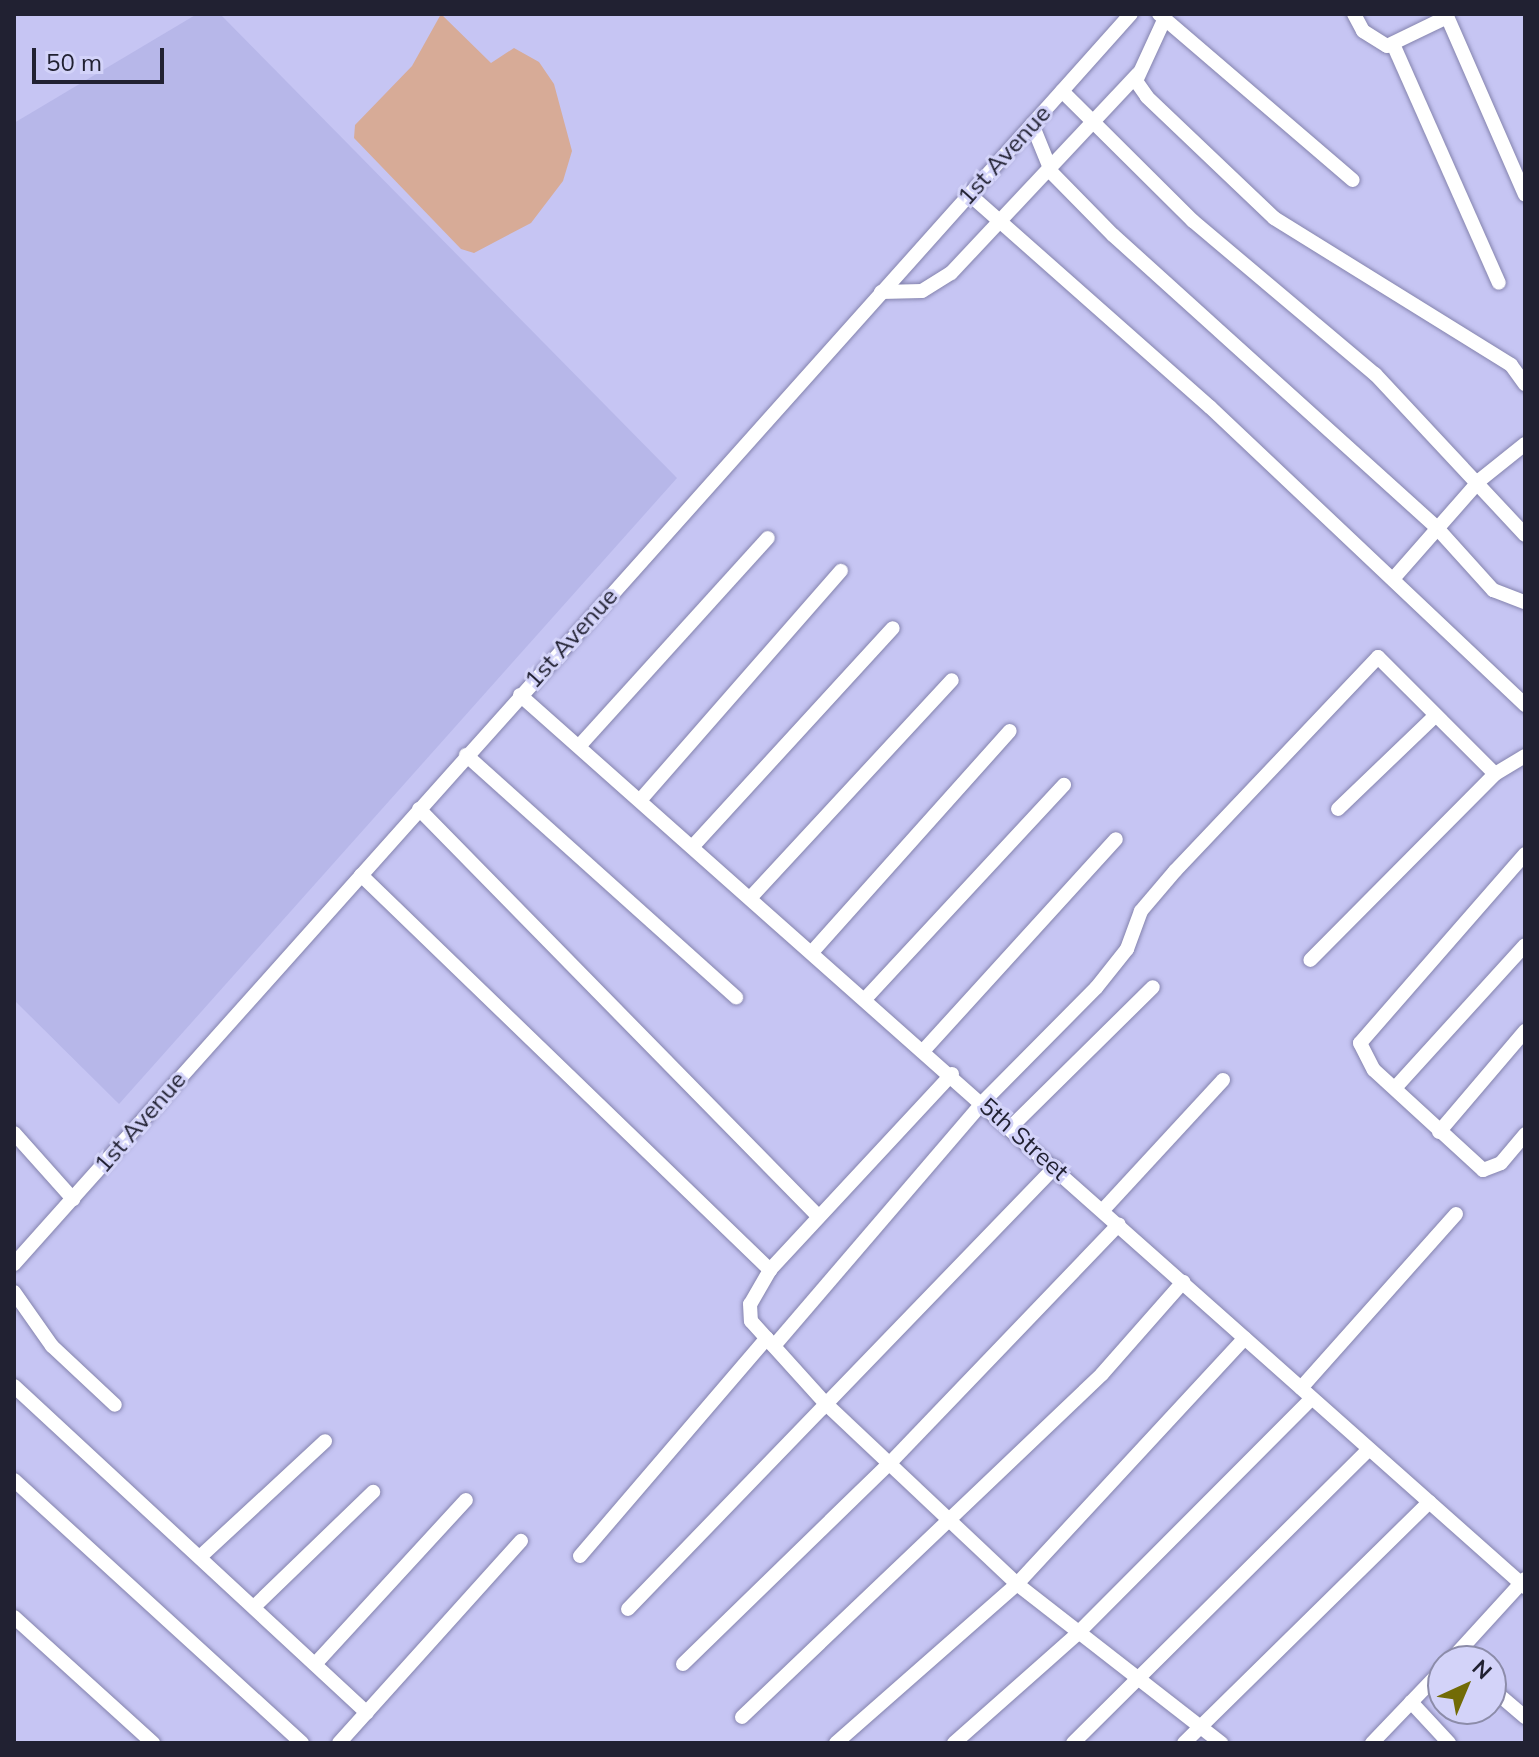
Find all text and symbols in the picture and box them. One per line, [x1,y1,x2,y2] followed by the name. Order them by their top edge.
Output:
[36,32,168,82] scale bar
[46,47,102,77] text: 50 m
[952,99,1056,211] street label: 1st Avenue
[519,582,623,694] street label: 1st Avenue
[88,1066,192,1178] street label: 1st Avenue
[974,1092,1074,1186] street label: 5th Street
[1427,1645,1507,1725] north arrow
[1467,1653,1498,1685] text: N

